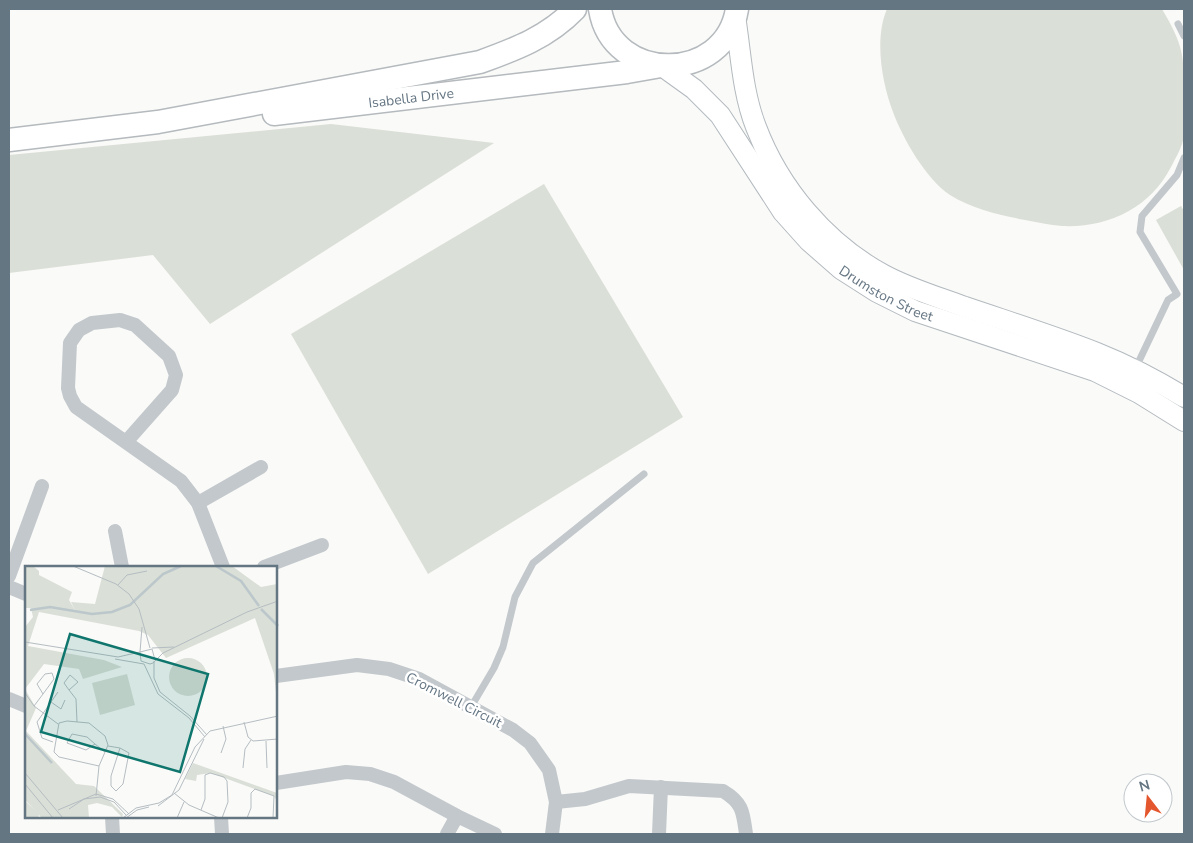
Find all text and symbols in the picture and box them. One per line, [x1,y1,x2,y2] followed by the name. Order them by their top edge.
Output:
[367,83,455,112] street label: Isabella Drive
[835,261,936,326] street label: Drumston Street
[25,566,278,818] inset map
[403,668,505,732] street label: Cromwell Circuit
[1123,773,1173,823] north arrow
[1137,775,1152,797] text: N

